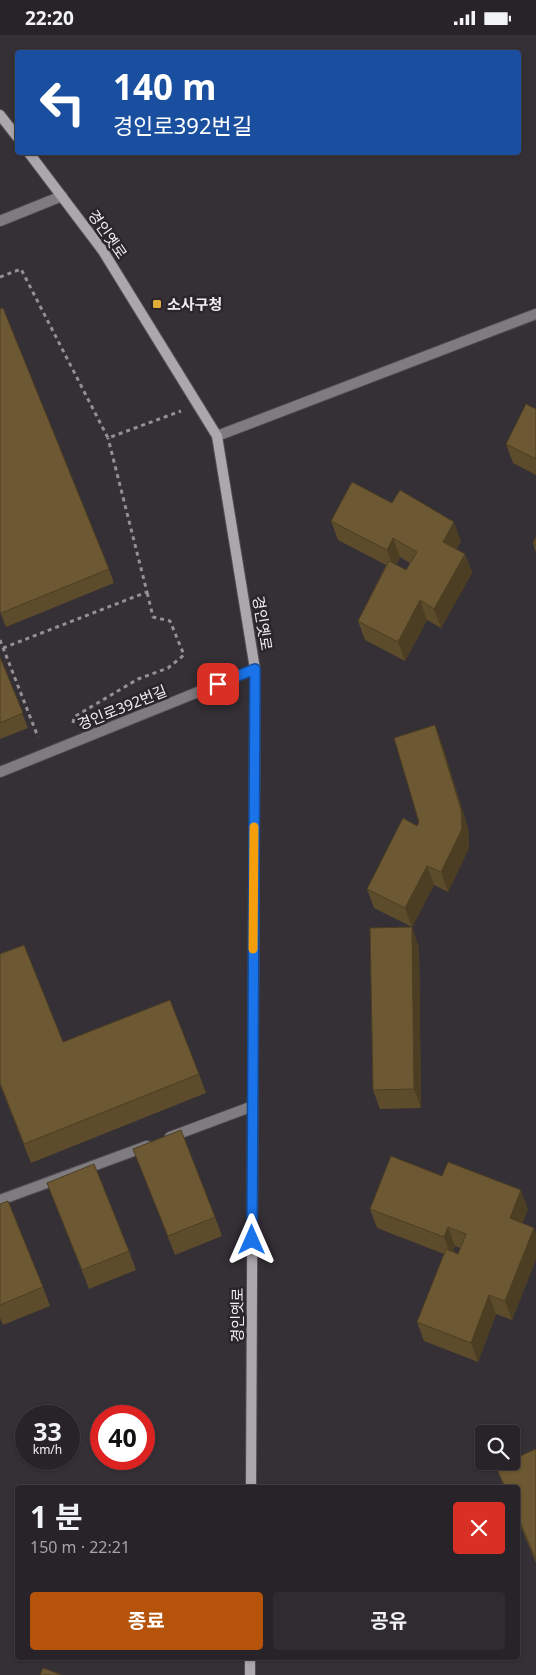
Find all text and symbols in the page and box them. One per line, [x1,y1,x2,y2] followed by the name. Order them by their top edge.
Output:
[25,5,74,31] text: 22:20
[113,63,216,110] text: 140 m
[30,70,95,135] icon: left
[113,110,252,140] text: 경인로392번길
[84,206,132,262] street label: 경인옛로
[167,294,222,314] place label: 소사구청
[151,298,163,310] marker: 소사구청
[249,594,277,652] street label: 경인옛로
[197,663,239,705] pin
[204,670,232,698] icon: arrive
[74,680,170,734] street label: 경인로392번길
[225,1213,277,1265] position arrow
[227,1287,247,1343] street label: 경인옛로
[90,1405,155,1470] speed limit sign: 40
[33,1414,62,1448] text: 33
[475,1425,520,1470] map controls
[475,1425,520,1470] button: search
[33,1441,62,1458] text: km/h
[30,1496,83,1537] text: 1 분
[453,1502,505,1554] button: close
[30,1536,130,1558] text: 150 m · 22:21
[30,1592,263,1650] button: 종료
[273,1592,505,1650] button: 공유

